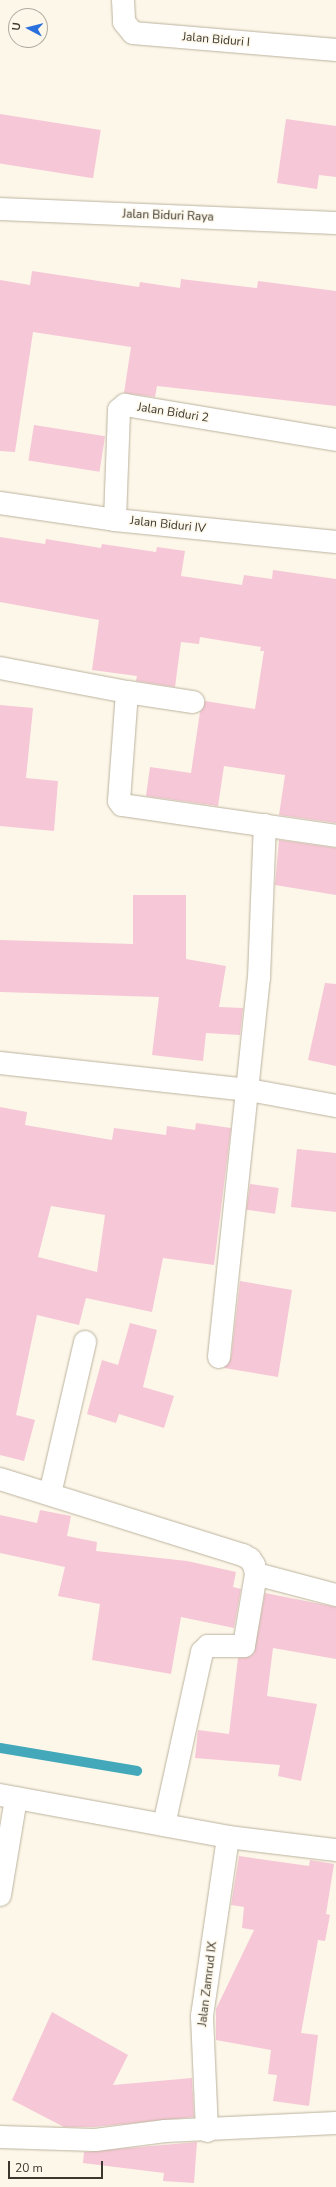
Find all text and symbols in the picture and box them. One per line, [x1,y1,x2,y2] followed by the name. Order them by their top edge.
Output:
[8,8,48,48] north arrow
[9,22,25,32] text: U
[182,30,250,50] street label: Jalan Biduri I
[122,207,214,225] street label: Jalan Biduri Raya
[136,400,210,426] street label: Jalan Biduri 2
[129,514,207,536] street label: Jalan Biduri IV
[196,1941,220,2027] street label: Jalan Zamrud IX
[10,2153,105,2179] scale bar
[15,2160,43,2176] text: 20 m

